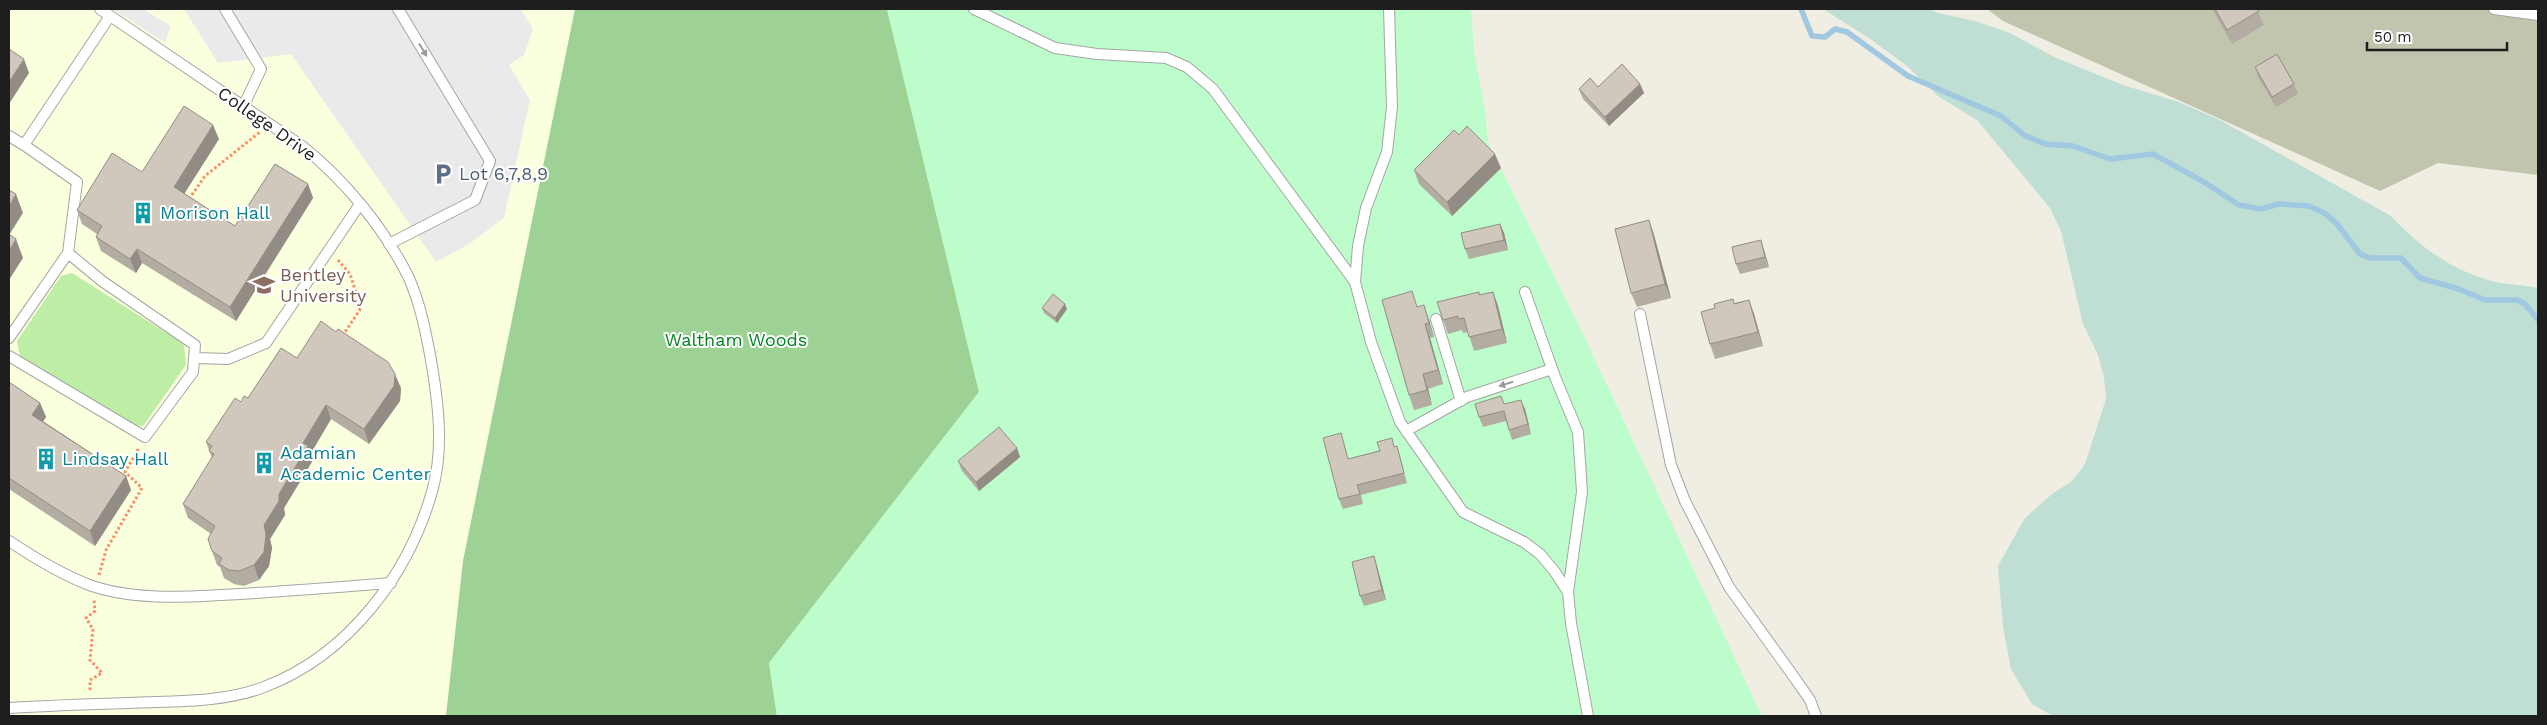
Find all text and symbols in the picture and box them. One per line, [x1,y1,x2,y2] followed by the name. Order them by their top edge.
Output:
[2367,20,2507,52] scale bar
[2374,28,2411,46] text: 50 m
[419,44,428,57] one-way arrow
[214,82,321,165] street label: College Drive
[430,161,456,187] parking icon: Lot 6,7,8,9
[459,163,548,184] place label: Lot 6,7,8,9
[130,200,156,226] building icon: Morison Hall
[160,202,271,223] place label: Morison Hall
[280,264,367,306] place label: Bentley University
[251,272,277,298] school or university icon: Bentley University
[665,329,807,350] park label: Waltham Woods
[1498,381,1513,389] one-way arrow
[280,442,431,484] place label: Adamian Academic Center
[33,446,59,472] building icon: Lindsay Hall
[62,448,169,469] place label: Lindsay Hall
[251,450,277,476] building icon: Adamian Academic Center

